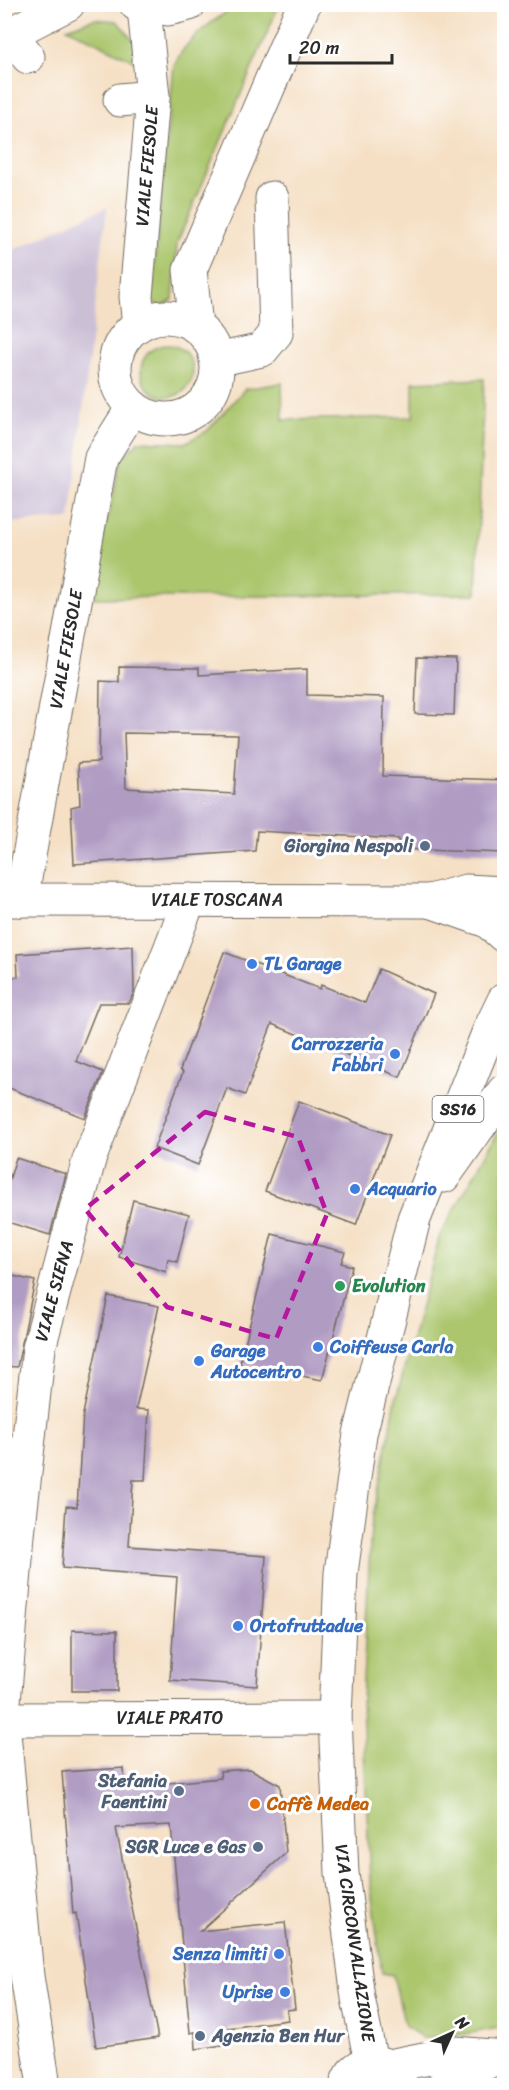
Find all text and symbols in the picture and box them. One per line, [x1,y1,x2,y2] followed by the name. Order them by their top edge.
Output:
[290,27,392,65] scale bar
[299,32,339,64] text: 20 m
[126,103,168,228] street label: VIALE FIESOLE
[40,586,92,711] street label: VIALE FIESOLE
[283,830,414,862] place label: Giorgina Nespoli
[418,839,432,853] marker: Giorgina Nespoli
[151,884,283,916] street label: VIALE TOSCANA
[264,948,342,980] place label: TL Garage
[245,957,259,971] marker: TL Garage
[291,1028,384,1081] place label: Carrozzeria Fabbri
[388,1047,402,1061] marker: Carrozzeria Fabbri
[432,1096,484,1122] road number: SS16
[366,1173,438,1205] place label: Acquario
[348,1182,362,1196] marker: Acquario
[25,1237,83,1345] street label: VIALE SIENA
[352,1270,426,1302] place label: Evolution
[333,1279,347,1293] marker: Evolution
[329,1331,454,1363] place label: Coiffeuse Carla
[210,1335,302,1388] place label: Garage Autocentro
[311,1340,325,1354] marker: Coiffeuse Carla
[192,1354,206,1368] marker: Garage Autocentro
[250,1610,364,1642] place label: Ortofruttadue
[231,1619,245,1633] marker: Ortofruttadue
[117,1702,223,1734] street label: VIALE PRATO
[97,1765,168,1818] place label: Stefania Faentini
[172,1784,186,1798] marker: Stefania Faentini
[266,1788,369,1820] place label: Caffè Medea
[248,1797,262,1811] marker: Caffè Medea
[124,1831,247,1863] place label: SGR Luce e Gas
[251,1840,265,1854] marker: SGR Luce e Gas
[325,1842,385,2045] street label: VIA CIRCONVALLAZIONE
[172,1938,268,1970] place label: Senza limiti
[272,1947,286,1961] marker: Senza limiti
[223,1976,274,2008] place label: Uprise
[278,1985,292,1999] marker: Uprise
[422,2003,482,2063] north arrow
[447,2008,477,2038] text: N
[211,2020,345,2052] place label: Agenzia Ben Hur
[193,2029,207,2043] marker: Agenzia Ben Hur

